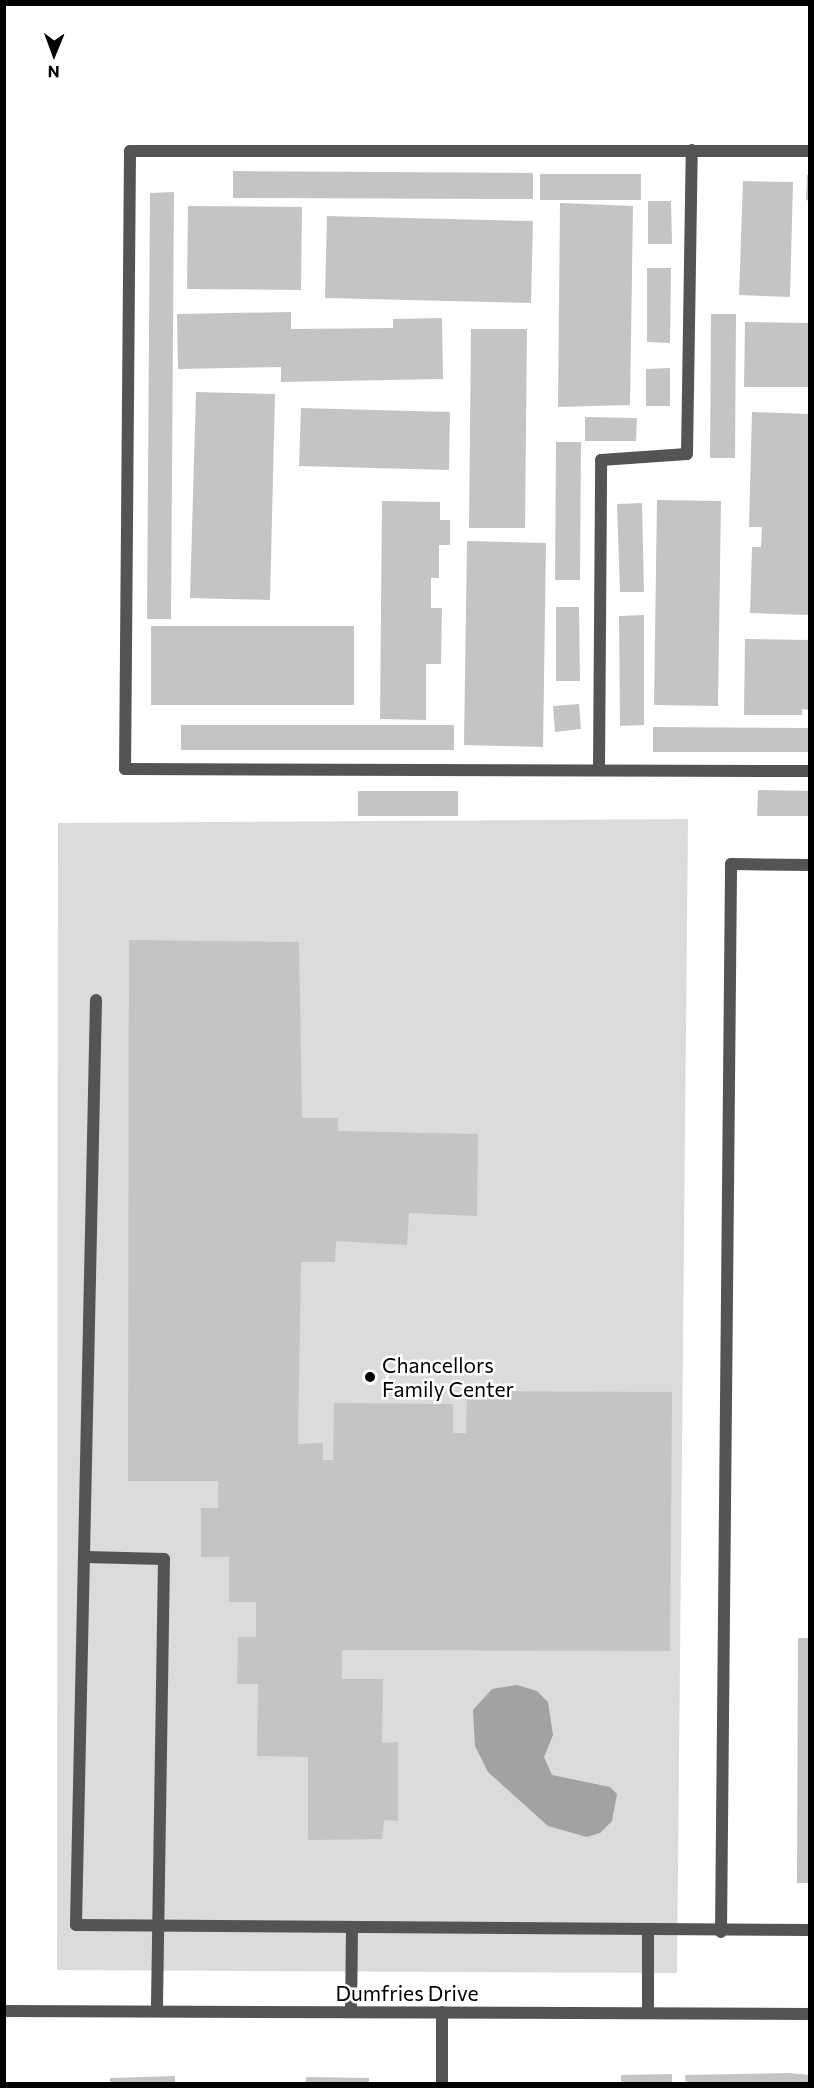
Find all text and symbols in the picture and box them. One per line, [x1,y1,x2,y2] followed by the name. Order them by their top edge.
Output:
[24,24,84,84] north arrow
[48,63,60,82] text: N
[382,1352,514,1402] place label: Chancellors Family Center
[363,1370,377,1384] marker: Chancellors Family Center
[336,1980,478,2006] street label: Dumfries Drive

